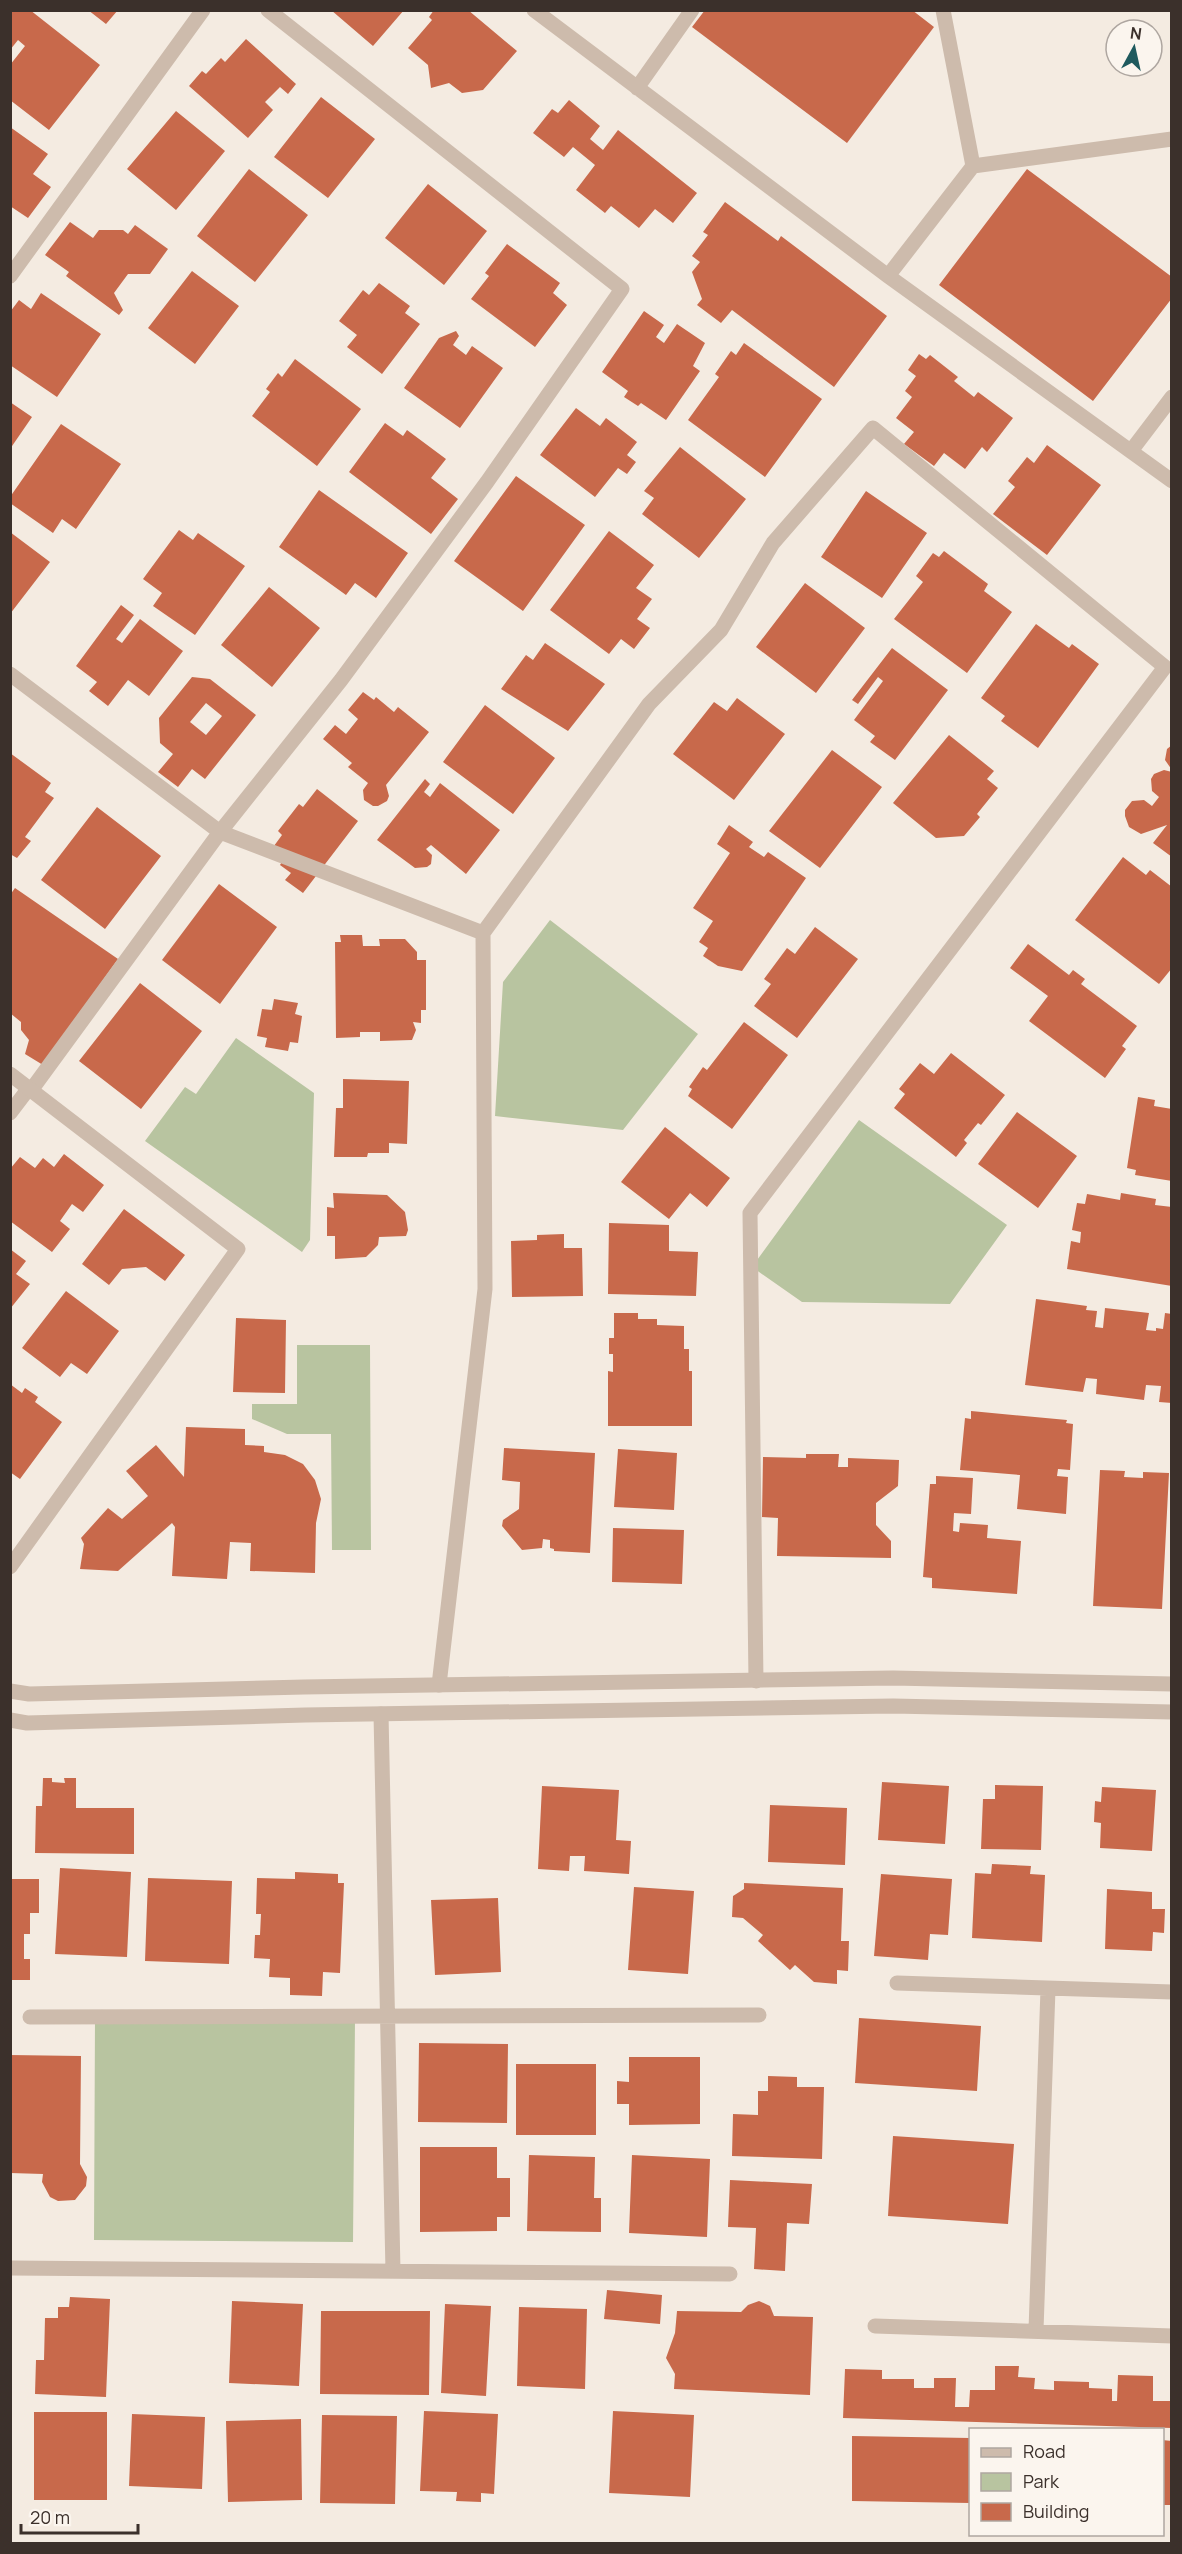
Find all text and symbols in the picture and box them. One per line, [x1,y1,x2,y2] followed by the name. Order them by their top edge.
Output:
[1104,18,1164,78] north arrow
[1129,21,1143,45] text: N
[969,2428,1164,2536] legend
[1023,2439,1066,2463] text: Road
[1023,2469,1060,2493] text: Park
[21,2497,138,2535] scale bar
[1023,2499,1089,2523] text: Building
[30,2505,70,2529] text: 20 m

